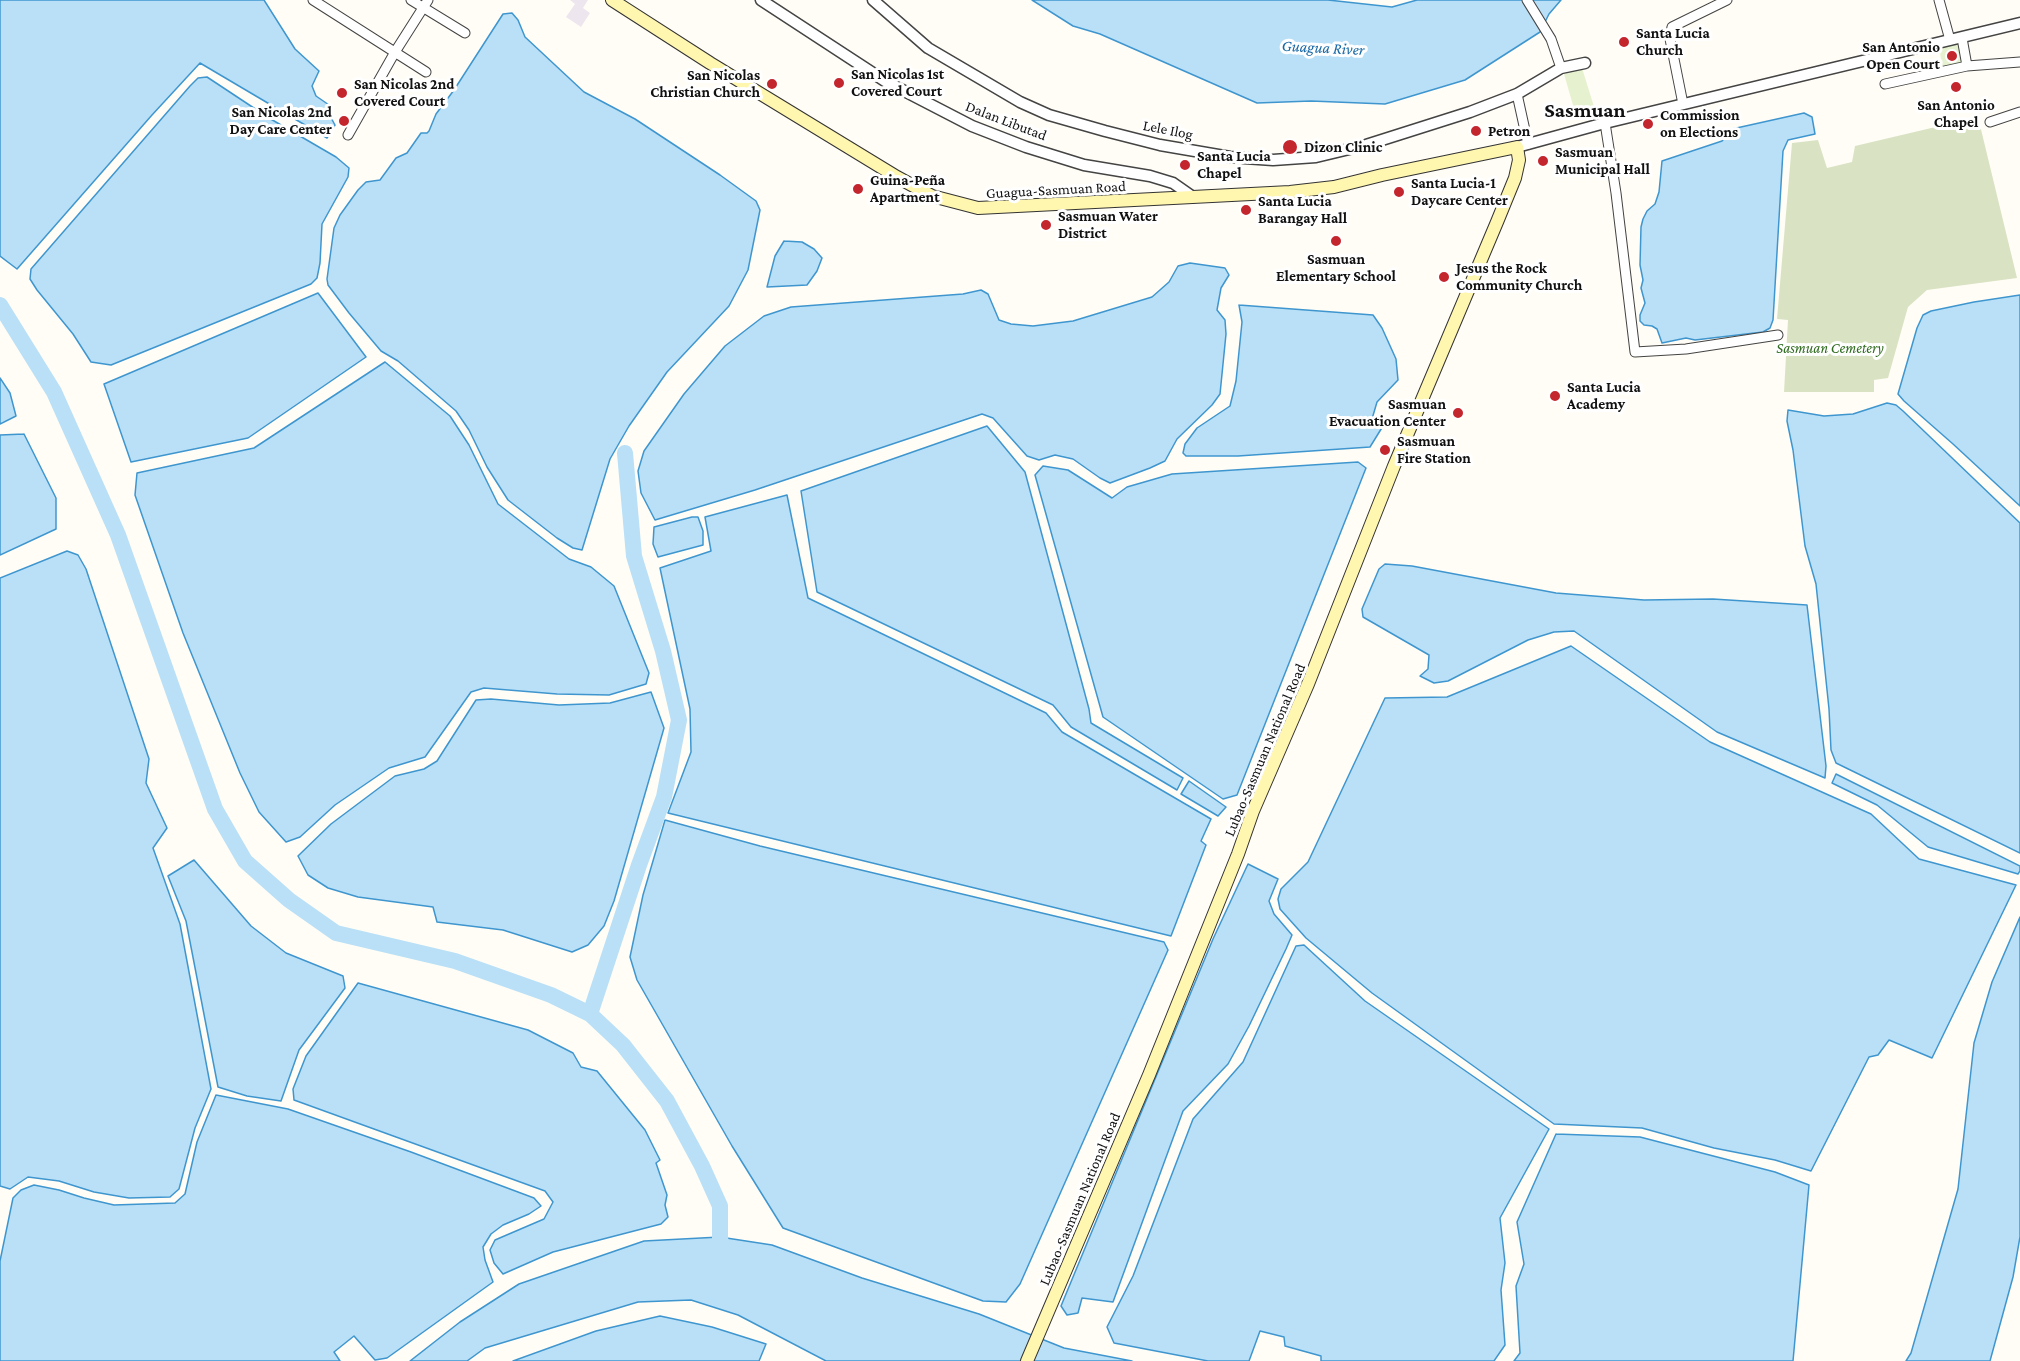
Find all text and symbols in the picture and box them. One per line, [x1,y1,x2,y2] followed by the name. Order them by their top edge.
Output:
[1636,24,1710,59] place label: Santa Lucia Church
[1617,35,1631,49] marker: Santa Lucia Church
[1281,36,1365,60] water label: Guagua River
[1862,38,1940,73] place label: San Antonio Open Court
[1945,49,1959,63] marker: San Antonio Open Court
[851,65,944,100] place label: San Nicolas 1st Covered Court
[650,66,760,101] place label: San Nicolas Christian Church
[354,75,454,110] place label: San Nicolas 2nd Covered Court
[832,76,846,90] marker: San Nicolas 1st Covered Court
[765,77,779,91] marker: San Nicolas Christian Church
[1949,80,1963,94] marker: San Antonio Chapel
[335,86,349,100] marker: San Nicolas 2nd Covered Court
[1917,96,1995,131] place label: San Antonio Chapel
[963,97,1049,145] street label: Dalan Libutad
[1544,98,1626,124] district label: Sasmuan
[230,103,332,138] place label: San Nicolas 2nd Day Care Center
[1660,106,1740,141] place label: Commission on Elections
[337,114,351,128] marker: San Nicolas 2nd Day Care Center
[1141,116,1195,144] street label: Lele Ilog
[1641,117,1655,131] marker: Commission on Elections
[1488,122,1530,140] place label: Petron
[1469,124,1483,138] marker: Petron
[1281,138,1299,156] marker: Dizon Clinic
[1304,138,1382,156] place label: Dizon Clinic
[1555,143,1650,178] place label: Sasmuan Municipal Hall
[1197,147,1271,182] place label: Santa Lucia Chapel
[1536,154,1550,168] marker: Sasmuan Municipal Hall
[1178,158,1192,172] marker: Santa Lucia Chapel
[870,171,945,206] place label: Guina-Peña Apartment
[1411,174,1508,209] place label: Santa Lucia-1 Daycare Center
[986,177,1126,203] street label: Guagua-Sasmuan Road
[851,182,865,196] marker: Guina-Peña Apartment
[1392,185,1406,199] marker: Santa Lucia-1 Daycare Center
[1258,192,1347,227] place label: Santa Lucia Barangay Hall
[1239,203,1253,217] marker: Santa Lucia Barangay Hall
[1058,207,1158,242] place label: Sasmuan Water District
[1039,218,1053,232] marker: Sasmuan Water District
[1329,234,1343,248] marker: Sasmuan Elementary School
[1276,250,1396,285] place label: Sasmuan Elementary School
[1456,259,1582,294] place label: Jesus the Rock Community Church
[1437,270,1451,284] marker: Jesus the Rock Community Church
[1776,339,1884,357] park label: Sasmuan Cemetery
[1567,378,1641,413] place label: Santa Lucia Academy
[1548,389,1562,403] marker: Santa Lucia Academy
[1329,395,1446,430] place label: Sasmuan Evacuation Center
[1451,406,1465,420] marker: Sasmuan Evacuation Center
[1397,432,1471,467] place label: Sasmuan Fire Station
[1378,443,1392,457] marker: Sasmuan Fire Station
[1220,661,1310,839] street label: Lubao-Sasmuan National Road
[1035,1110,1125,1288] street label: Lubao-Sasmuan National Road

